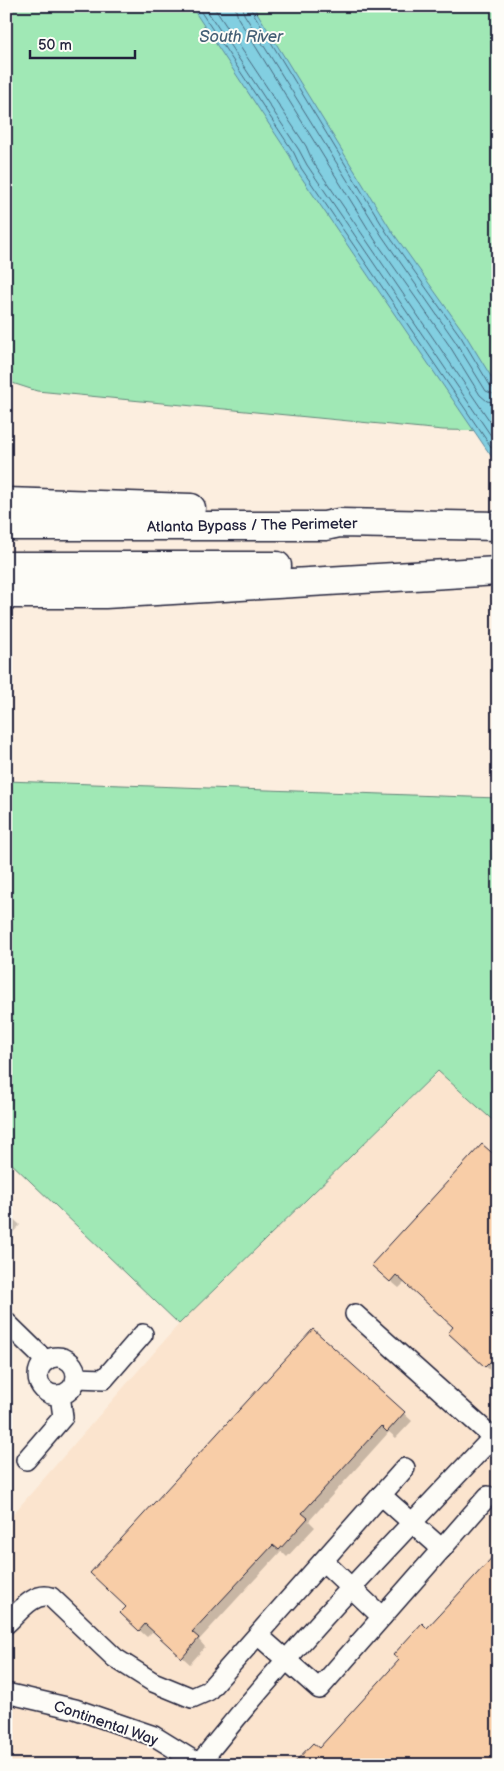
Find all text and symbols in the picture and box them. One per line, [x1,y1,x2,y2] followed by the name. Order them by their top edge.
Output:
[30,28,135,60] scale bar
[199,28,284,47] water label: South River
[38,36,72,55] text: 50 m
[147,514,358,537] street label: Atlanta Bypass / The Perimeter
[51,1697,161,1750] street label: Continental Way

